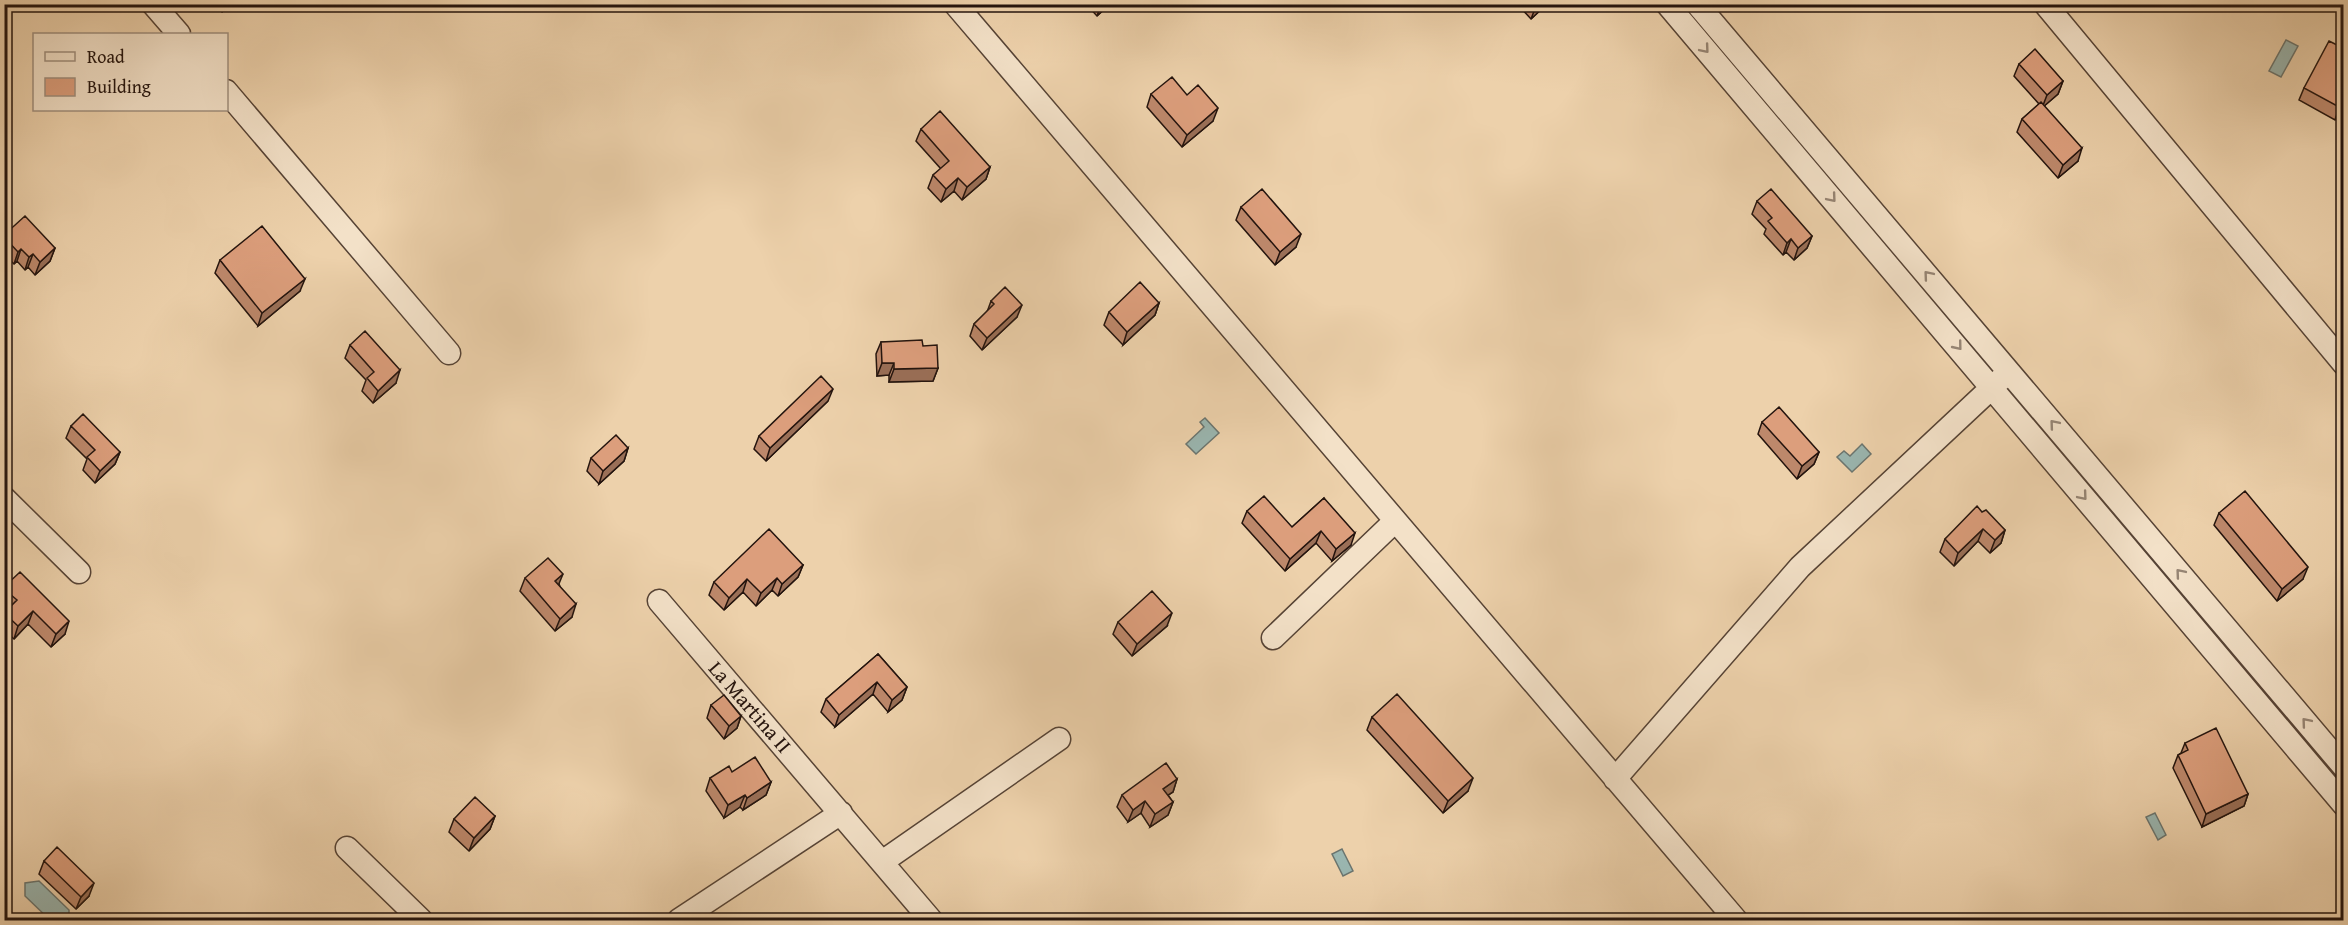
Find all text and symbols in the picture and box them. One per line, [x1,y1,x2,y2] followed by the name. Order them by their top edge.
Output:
[33,33,228,111] legend
[1698,42,1709,53] one-way arrow
[87,43,125,70] text: Road
[87,73,151,100] text: Building
[1824,191,1835,202] one-way arrow
[1924,271,1935,282] one-way arrow
[1950,340,1961,351] one-way arrow
[2050,420,2061,431] one-way arrow
[2076,489,2087,500] one-way arrow
[2176,569,2187,580] one-way arrow
[702,654,799,760] street label: La Martina II
[2302,718,2313,729] one-way arrow

